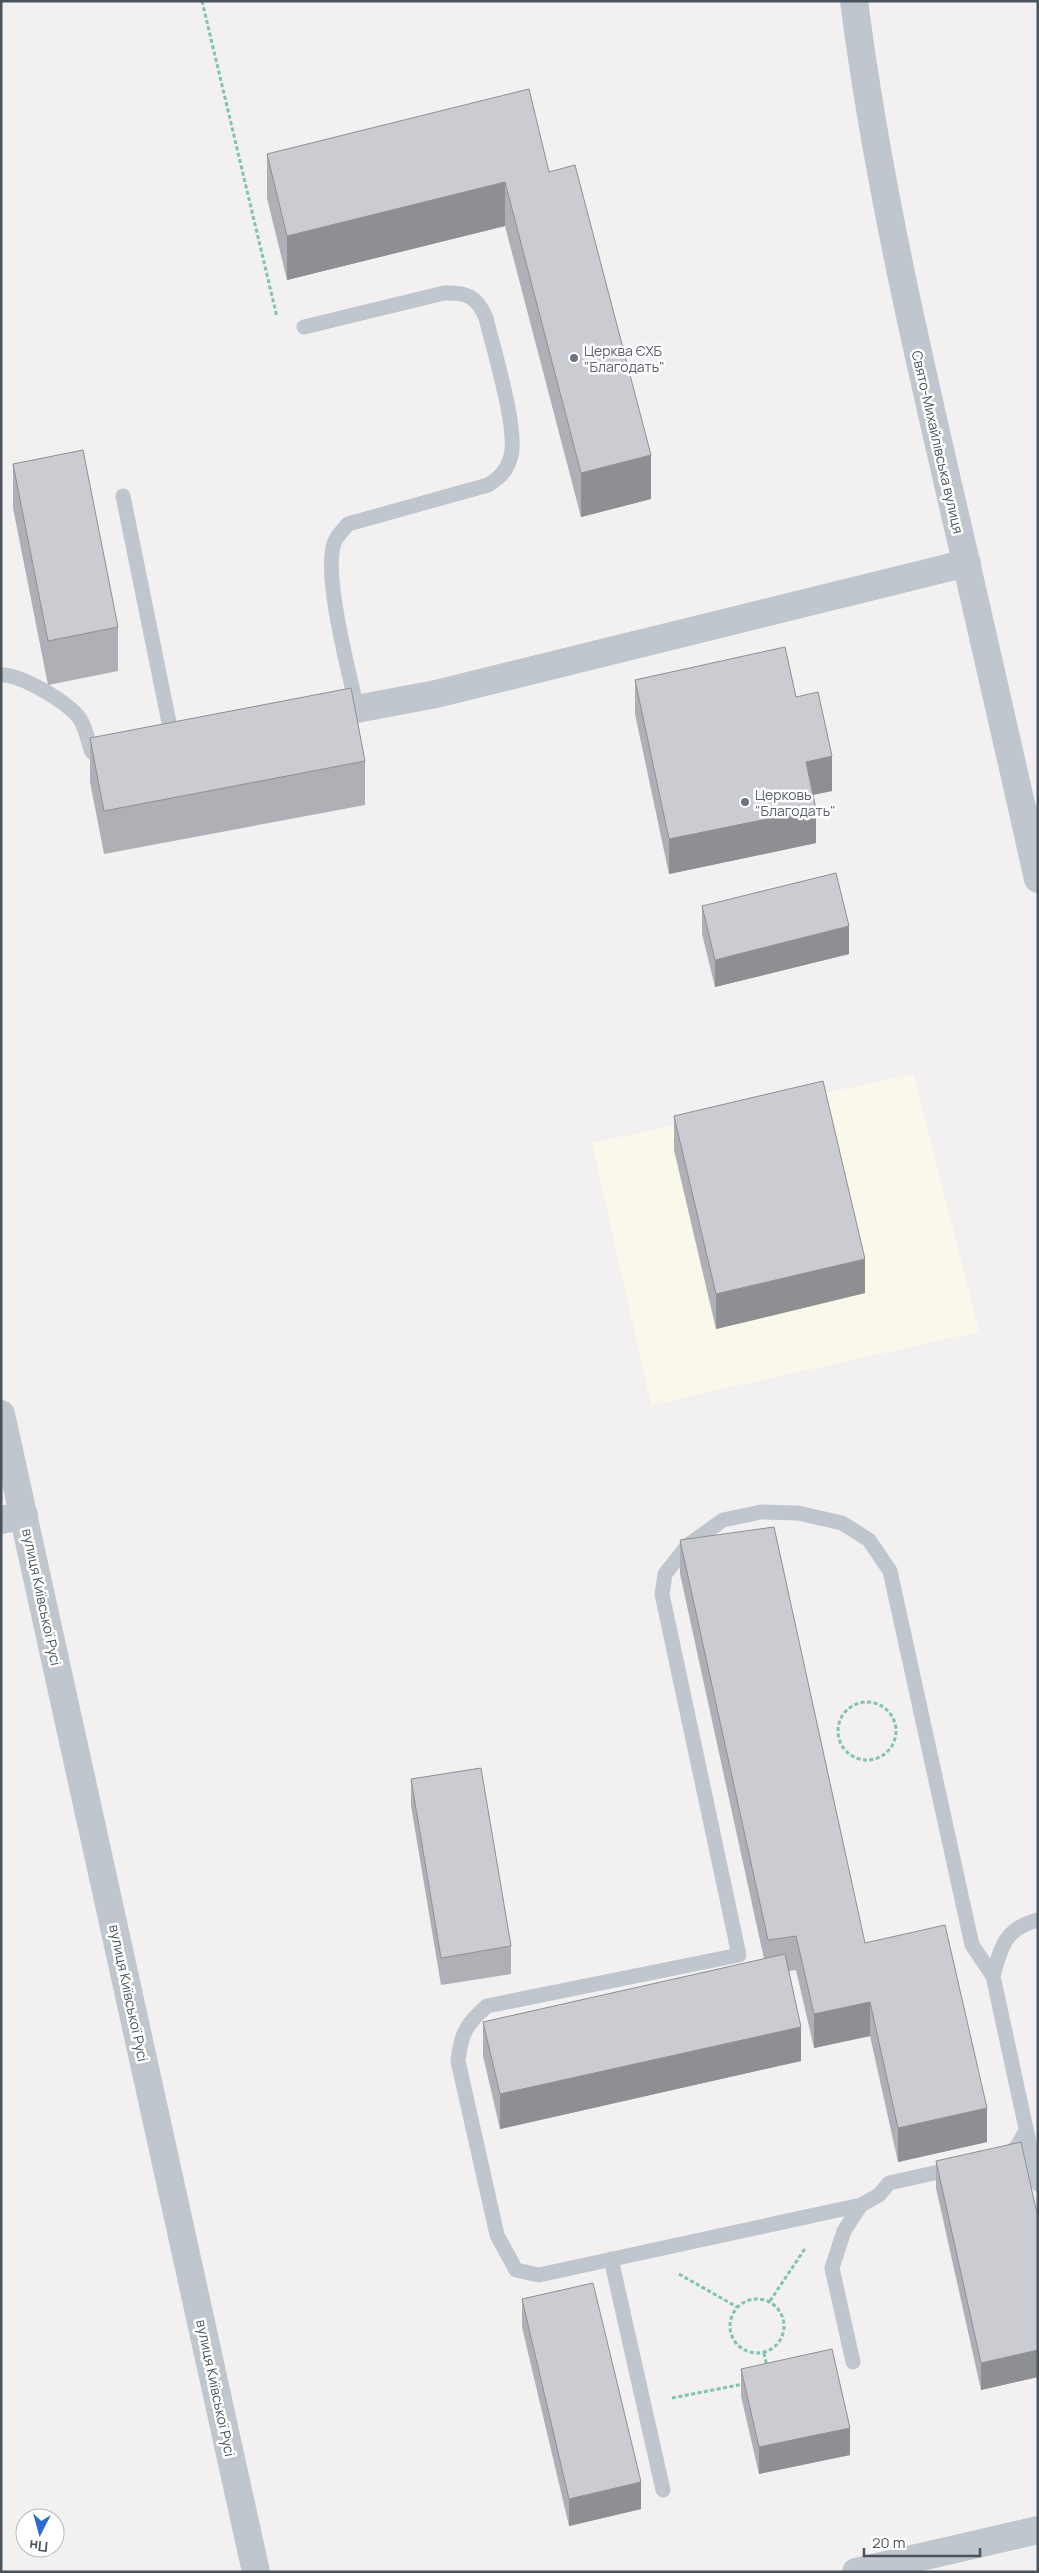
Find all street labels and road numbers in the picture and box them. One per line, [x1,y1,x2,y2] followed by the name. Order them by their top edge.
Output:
[908,349,968,535] street label: Свято-Михайлівська вулиця
[18,1527,66,1667] street label: вулиця Київської Русі
[105,1923,153,2063] street label: вулиця Київської Русі
[192,2318,240,2458] street label: вулиця Київської Русі

